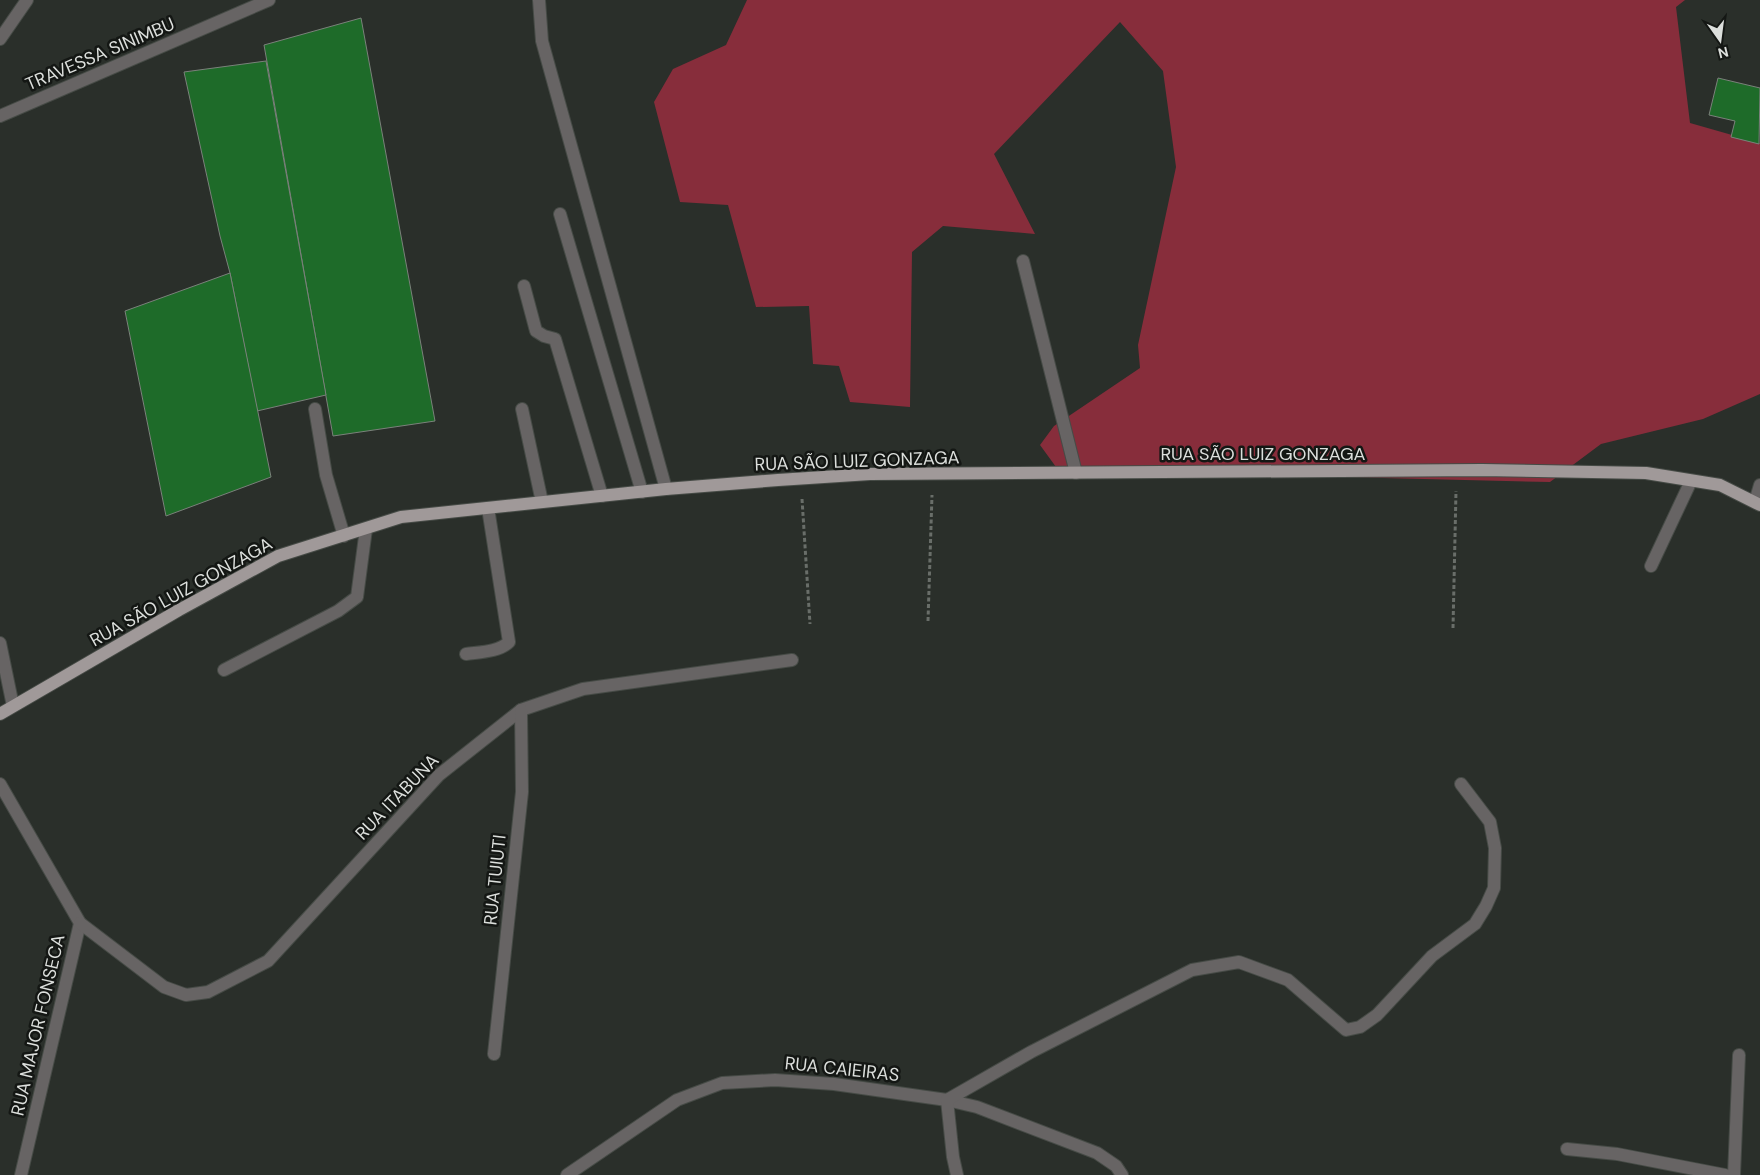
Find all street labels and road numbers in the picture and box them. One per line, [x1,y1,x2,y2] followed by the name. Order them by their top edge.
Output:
[22,12,178,96] street label: TRAVESSA SINIMBU
[1160,442,1366,466] street label: RUA SÃO LUIZ GONZAGA
[754,445,960,477] street label: RUA SÃO LUIZ GONZAGA
[85,532,277,652] street label: RUA SÃO LUIZ GONZAGA
[350,749,444,845] street label: RUA ITABUNA
[478,834,512,926] street label: RUA TUIUTI
[5,932,71,1118] street label: RUA MAJOR FONSECA
[784,1051,900,1087] street label: RUA CAIEIRAS

